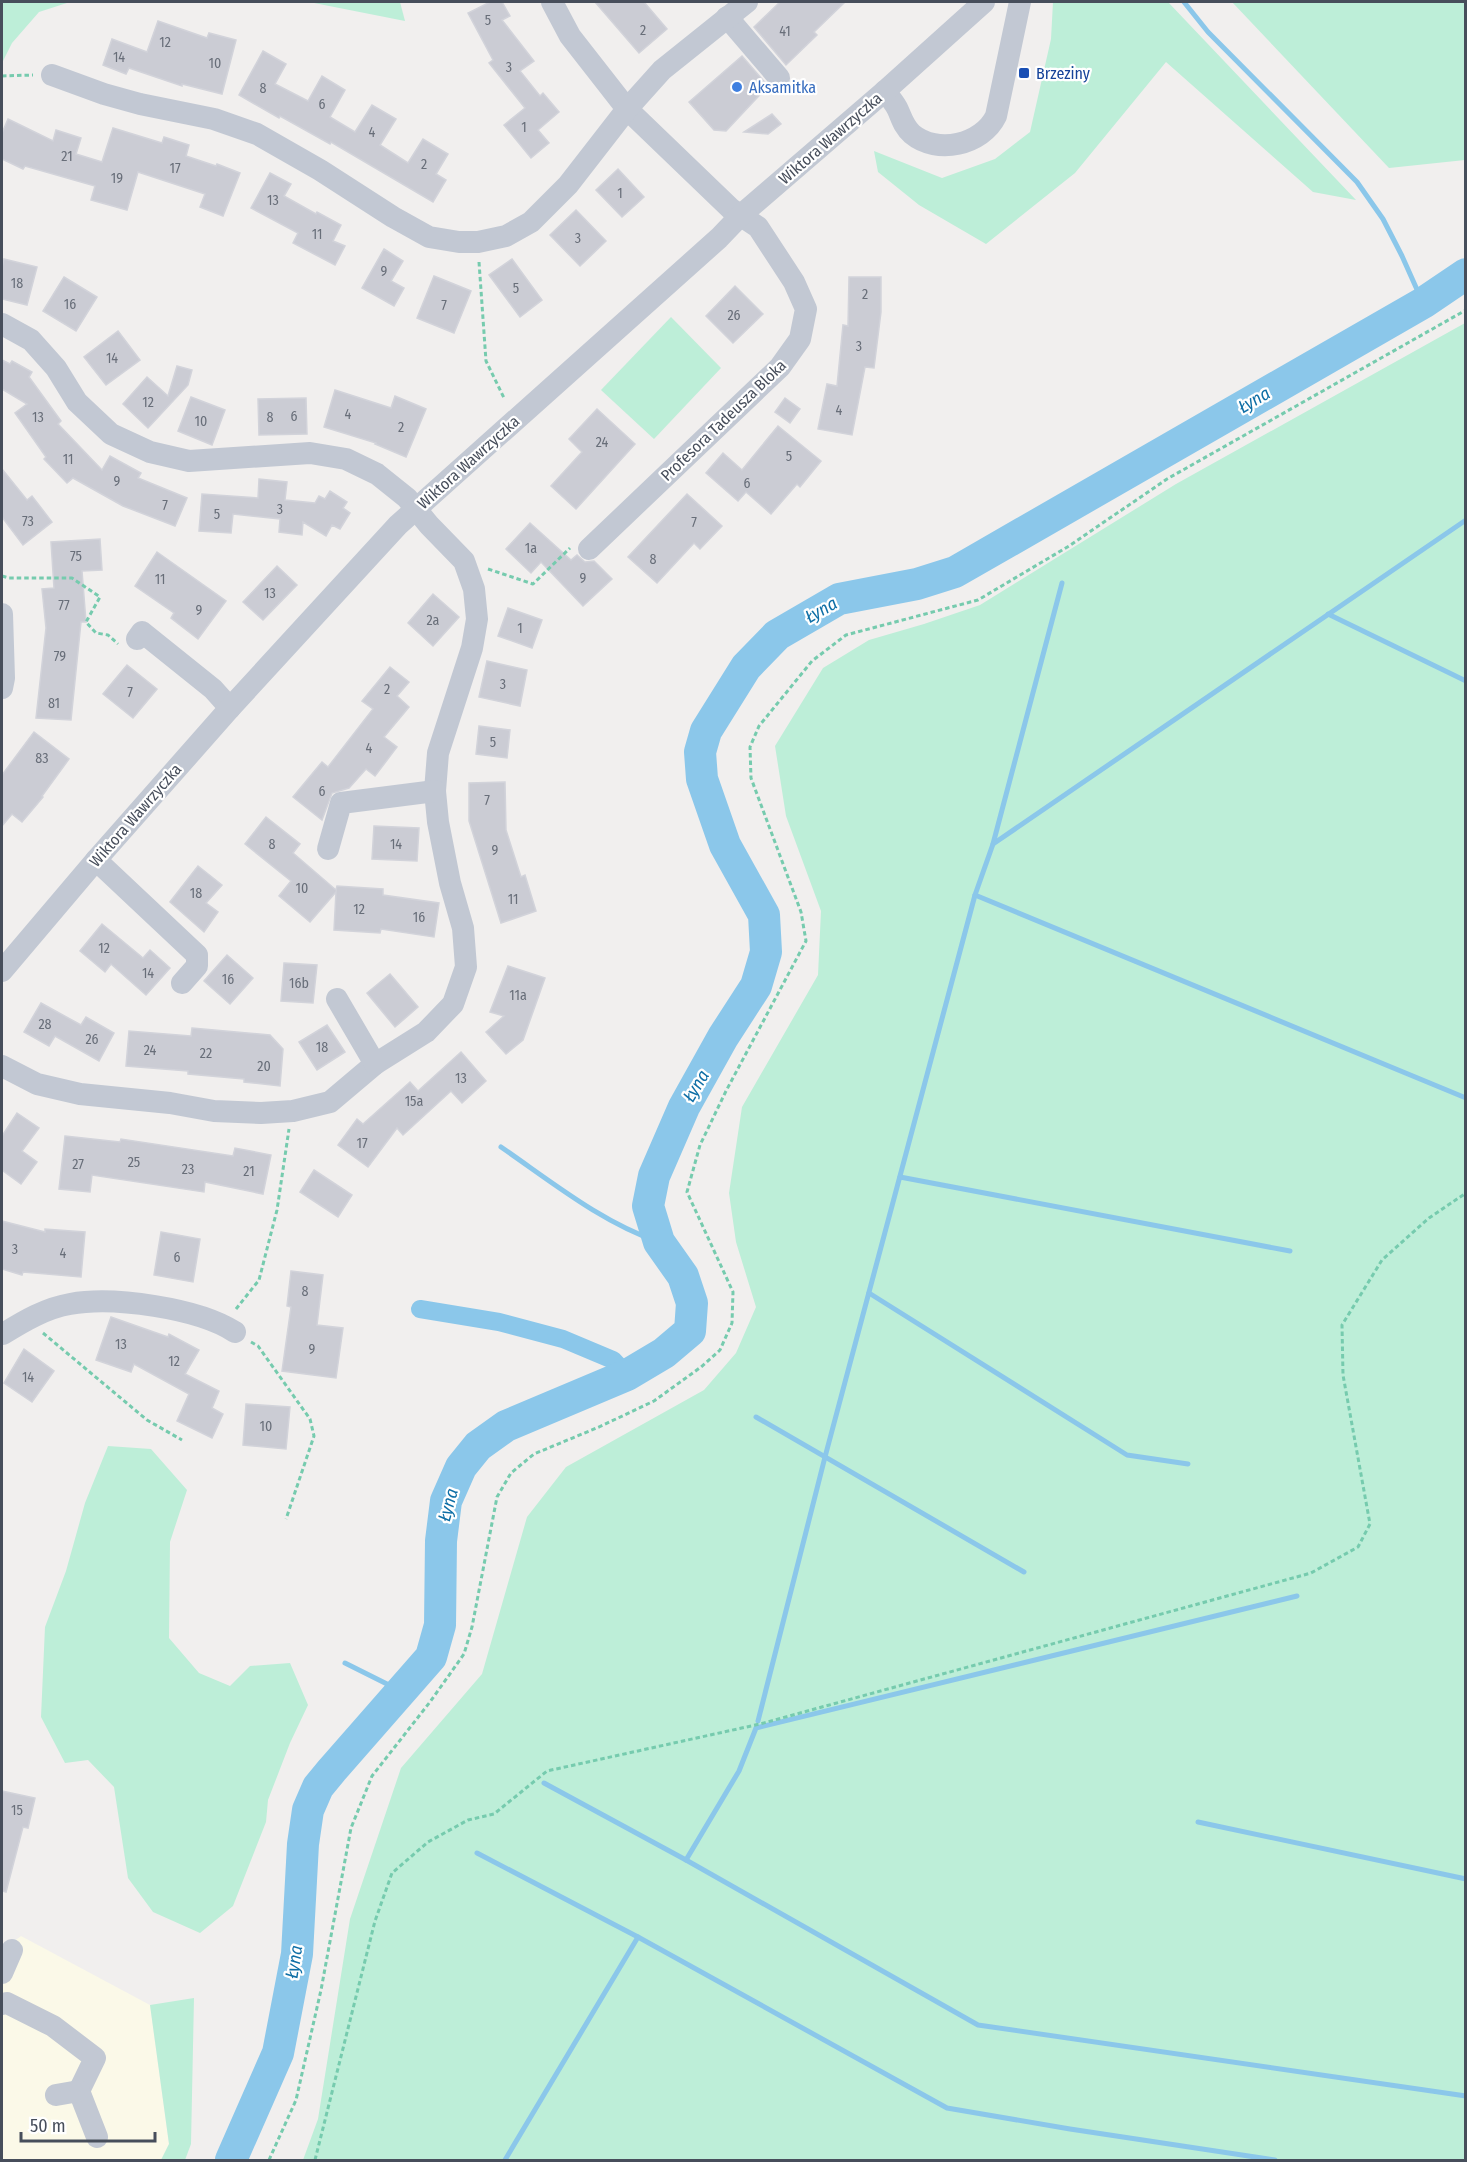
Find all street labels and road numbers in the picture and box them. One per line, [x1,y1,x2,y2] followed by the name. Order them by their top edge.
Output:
[775,88,886,188] street label: Wiktora Wawrzyczka
[657,356,790,485] street label: Profesora Tadeusza Bloka
[414,412,523,513] street label: Wiktora Wawrzyczka
[85,760,185,871] street label: Wiktora Wawrzyczka

